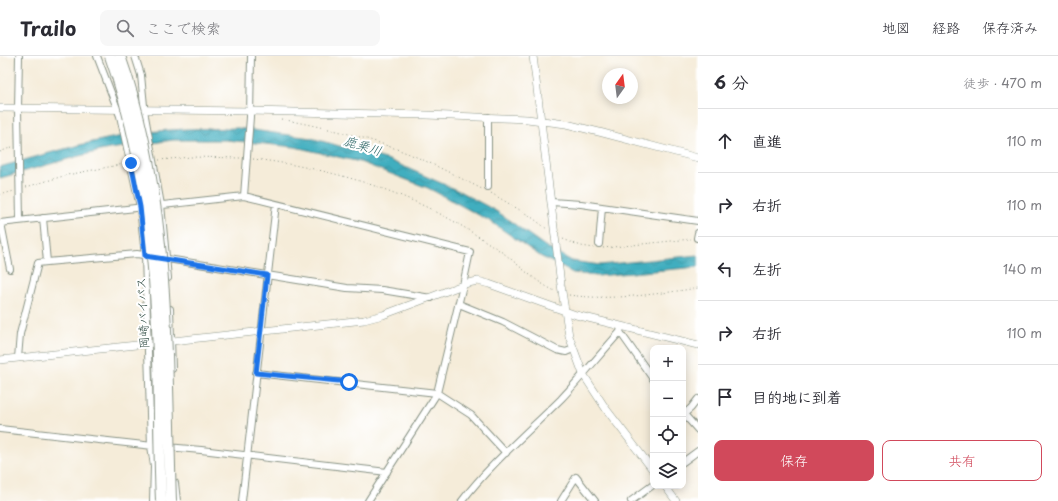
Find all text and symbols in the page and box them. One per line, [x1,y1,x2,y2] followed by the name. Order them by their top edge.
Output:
[100,10,380,46] search box
[20,14,76,42] text: Trailo
[146,16,221,39] text: ここで検索
[114,17,136,39] icon: search
[882,17,910,38] text: 地図
[932,17,960,38] text: 経路
[982,17,1038,38] text: 保存済み
[602,68,638,104] north arrow
[714,69,748,95] text: 6 分
[964,73,1042,92] text: 徒歩 · 470 m
[752,129,782,152] text: 直進
[342,130,384,160] water label: 鹿乗川
[714,130,736,152] icon: ahead
[1007,131,1042,150] text: 110 m
[122,154,140,172] route end
[752,193,782,216] text: 右折
[714,194,736,216] icon: right
[1007,195,1042,214] text: 110 m
[752,257,782,280] text: 左折
[714,258,736,280] icon: left
[1003,259,1042,278] text: 140 m
[131,277,153,349] street label: 岡崎バイパス
[752,321,782,344] text: 右折
[714,322,736,344] icon: right
[1007,323,1042,342] text: 110 m
[650,345,686,489] map controls
[650,345,686,381] button: +
[340,373,358,391] route start
[650,381,686,417] button: −
[752,385,842,408] text: 目的地に到着
[714,386,736,408] icon: arrive
[650,417,686,453] button: locate
[714,440,874,481] button: 保存
[882,440,1042,481] button: 共有
[650,453,686,489] button: layers

